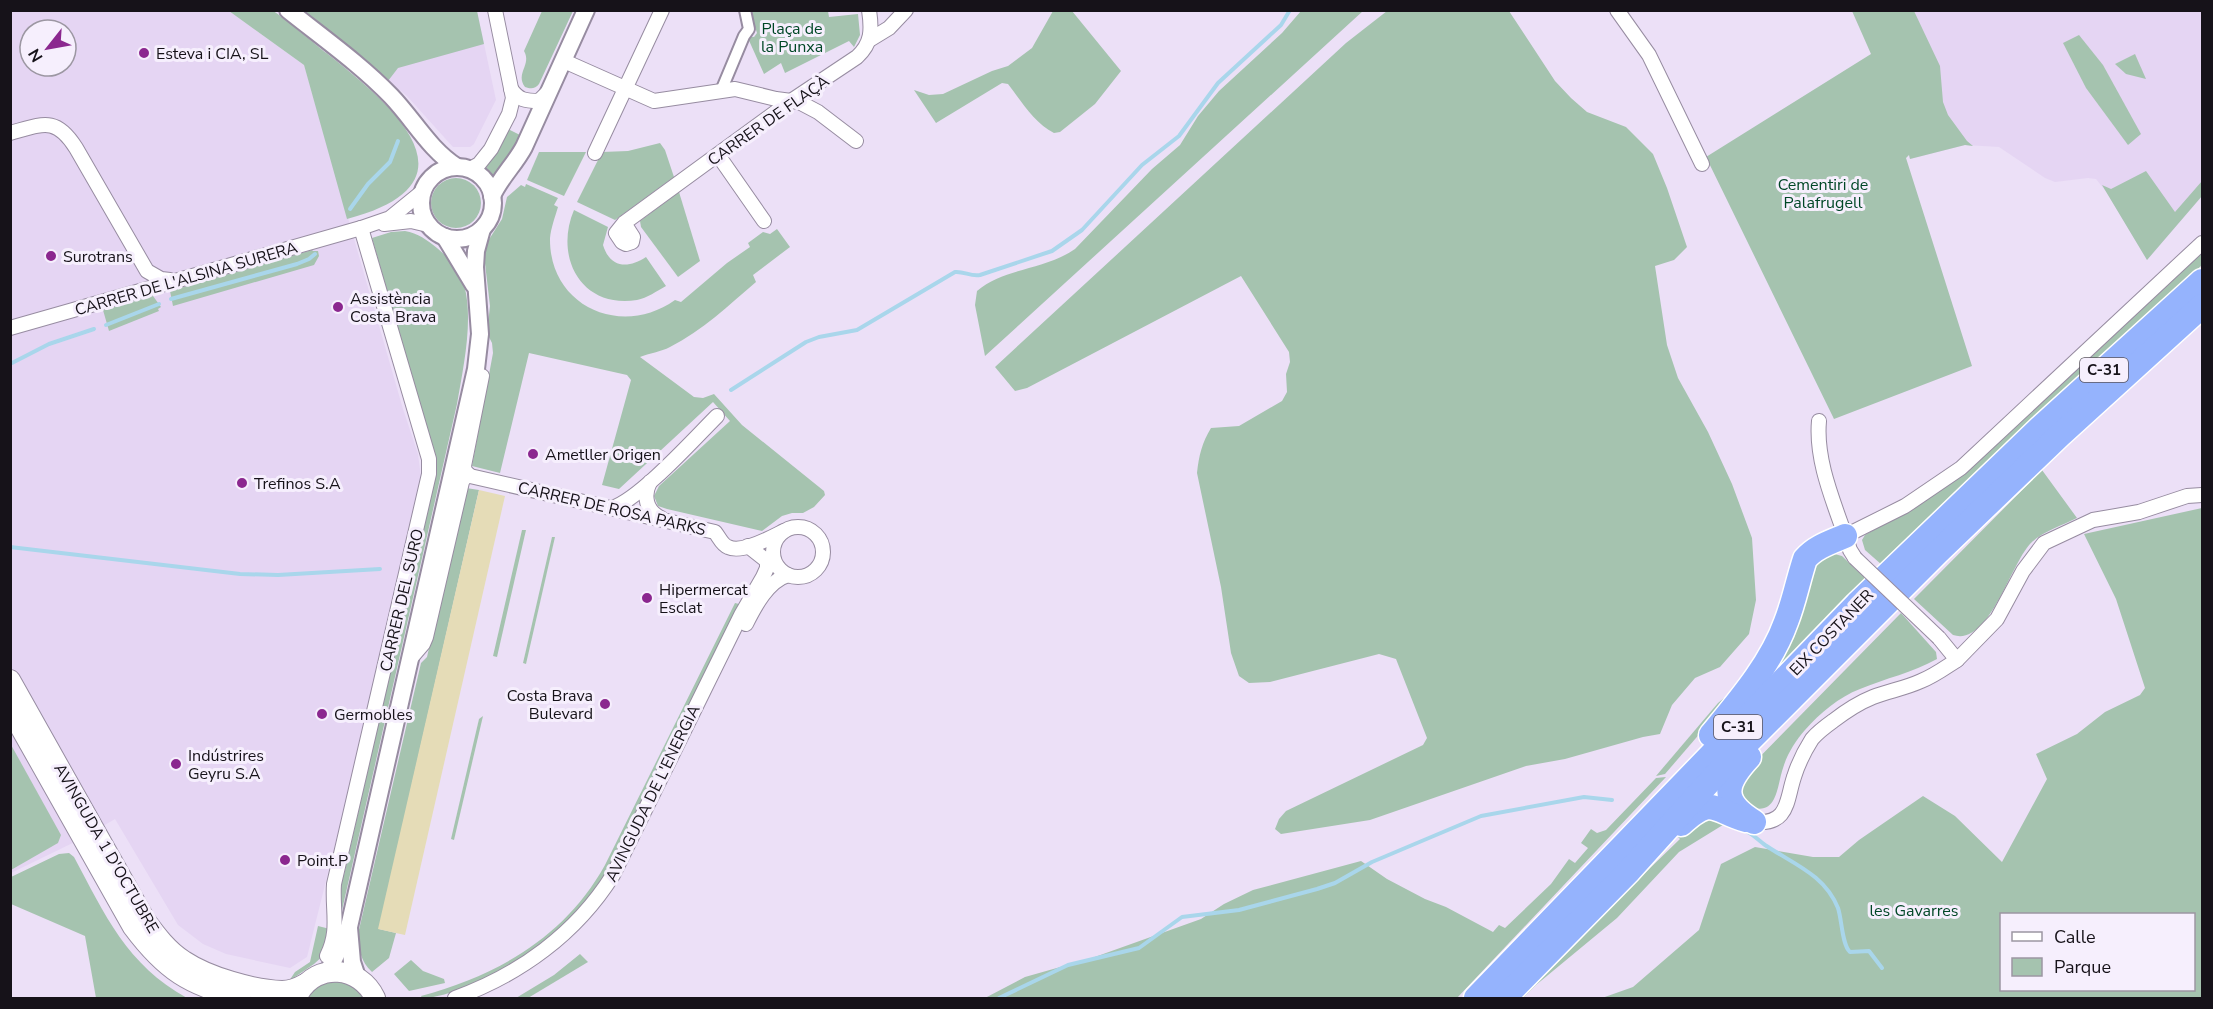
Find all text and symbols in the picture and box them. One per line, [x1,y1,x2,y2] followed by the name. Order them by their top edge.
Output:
[18,18,78,78] north arrow
[761,18,823,58] park label: Plaça de la Punxa
[156,43,269,65] place label: Esteva i CIA, SL
[23,44,49,66] text: N
[137,46,151,60] marker: Esteva i CIA, SL
[703,70,834,171] street label: CARRER DE FLAÇÀ
[1778,174,1868,214] park label: Cementiri de Palafrugell
[72,237,300,321] street label: CARRER DE L'ALSINA SURERA
[63,246,133,268] place label: Surotrans
[44,249,58,263] marker: Surotrans
[350,288,436,328] place label: Assistència Costa Brava
[331,300,345,314] marker: Assistència Costa Brava
[2080,358,2128,382] road number: C-31
[545,444,661,466] place label: Ametller Origen
[526,447,540,461] marker: Ametller Origen
[254,473,341,495] place label: Trefinos S.A
[235,476,249,490] marker: Trefinos S.A
[516,477,708,541] street label: CARRER DE ROSA PARKS
[375,527,429,674] street label: CARRER DEL SURO
[659,579,748,619] place label: Hipermercat Esclat
[1785,584,1879,681] street label: EIX COSTANER
[640,591,654,605] marker: Hipermercat Esclat
[507,685,593,725] place label: Costa Brava Bulevard
[598,697,612,711] marker: Costa Brava Bulevard
[600,701,706,886] street label: AVINGUDA DE L'ENERGIA
[334,704,413,726] place label: Germobles
[315,707,329,721] marker: Germobles
[1714,715,1762,739] road number: C-31
[188,745,264,785] place label: Indústrires Geyru S.A
[169,757,183,771] marker: Indústrires Geyru S.A
[48,760,164,937] street label: AVINGUDA 1 D'OCTUBRE
[297,850,348,872] place label: Point.P
[278,853,292,867] marker: Point.P
[1869,900,1959,922] park label: les Gavarres
[2000,913,2195,991] legend
[2054,925,2096,949] text: Calle
[2054,955,2111,979] text: Parque

